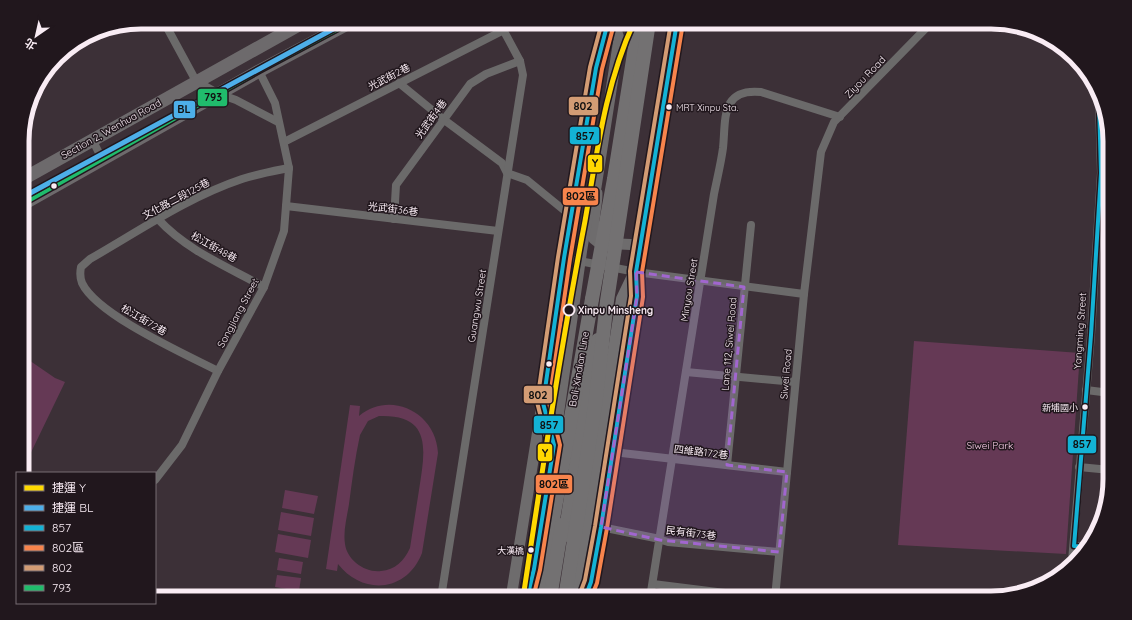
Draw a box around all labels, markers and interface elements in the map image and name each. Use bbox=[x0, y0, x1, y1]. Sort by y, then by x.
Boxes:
north arrow bbox=[16, 16, 56, 56]
text: 北 bbox=[22, 35, 39, 53]
street label: Ziyou Road bbox=[842, 53, 888, 101]
street label: 光武街2巷 bbox=[366, 61, 412, 93]
line badge: 793 bbox=[197, 88, 228, 107]
text: 793 bbox=[204, 90, 222, 104]
street label: Section 2, Wenhua Road bbox=[59, 96, 163, 162]
line badge: 802 bbox=[568, 96, 599, 116]
street label: 光武街4巷 bbox=[412, 97, 450, 141]
text: 802 bbox=[573, 99, 593, 113]
line badge: BL bbox=[173, 100, 196, 119]
text: BL bbox=[177, 102, 191, 116]
marker: MRT Xinpu Sta. bbox=[664, 102, 674, 112]
place label: MRT Xinpu Sta. bbox=[676, 102, 738, 113]
line badge: 857 bbox=[569, 126, 600, 145]
text: 857 bbox=[576, 129, 594, 143]
line badge: Y bbox=[587, 154, 603, 173]
text: Y bbox=[592, 156, 599, 170]
street label: 文化路二段125巷 bbox=[140, 176, 212, 222]
unlabelled marker bbox=[49, 181, 59, 191]
line badge: 802區 bbox=[562, 187, 599, 206]
text: 802區 bbox=[566, 189, 596, 203]
street label: 光武街36巷 bbox=[367, 199, 419, 219]
street label: 松江街48巷 bbox=[189, 229, 239, 265]
street label: Minyou Street bbox=[678, 257, 700, 322]
street label: Guangwu Street bbox=[465, 268, 489, 344]
street label: Songjiang Street bbox=[214, 276, 262, 350]
street label: Yangming Street bbox=[1071, 292, 1089, 370]
street label: Lane 112, Siwei Road bbox=[718, 297, 740, 391]
street label: 松江街72巷 bbox=[119, 302, 169, 338]
marker: Xinpu Minsheng bbox=[562, 303, 576, 317]
place label: Xinpu Minsheng bbox=[578, 304, 653, 317]
street label: Bali-Xindian Line bbox=[566, 330, 592, 408]
street label: Siwei Road bbox=[777, 348, 795, 400]
unlabelled marker bbox=[544, 359, 554, 369]
line badge: 802 bbox=[523, 385, 553, 404]
text: 802 bbox=[528, 388, 548, 402]
place label: 新埔國小 bbox=[1042, 402, 1078, 413]
marker: 新埔國小 bbox=[1080, 402, 1090, 412]
line badge: 857 bbox=[533, 415, 564, 434]
text: 857 bbox=[540, 418, 558, 432]
line badge: 857 bbox=[1067, 435, 1097, 454]
text: 857 bbox=[1073, 437, 1091, 451]
park label: Siwei Park bbox=[967, 439, 1013, 452]
street label: 四維路172巷 bbox=[673, 442, 729, 462]
line badge: Y bbox=[537, 443, 553, 462]
text: Y bbox=[542, 446, 549, 460]
legend bbox=[16, 472, 156, 604]
line badge: 802區 bbox=[535, 474, 573, 494]
text: 802區 bbox=[539, 477, 569, 491]
text: 捷運 Y bbox=[52, 480, 86, 495]
text: 捷運 BL bbox=[52, 500, 94, 515]
text: 857 bbox=[52, 520, 71, 535]
street label: 民有街73巷 bbox=[665, 523, 717, 543]
text: 802區 bbox=[52, 540, 84, 555]
place label: 大漢橋 bbox=[497, 545, 524, 556]
marker: 大漢橋 bbox=[526, 545, 536, 555]
text: 802 bbox=[52, 560, 73, 575]
text: 793 bbox=[52, 580, 71, 595]

